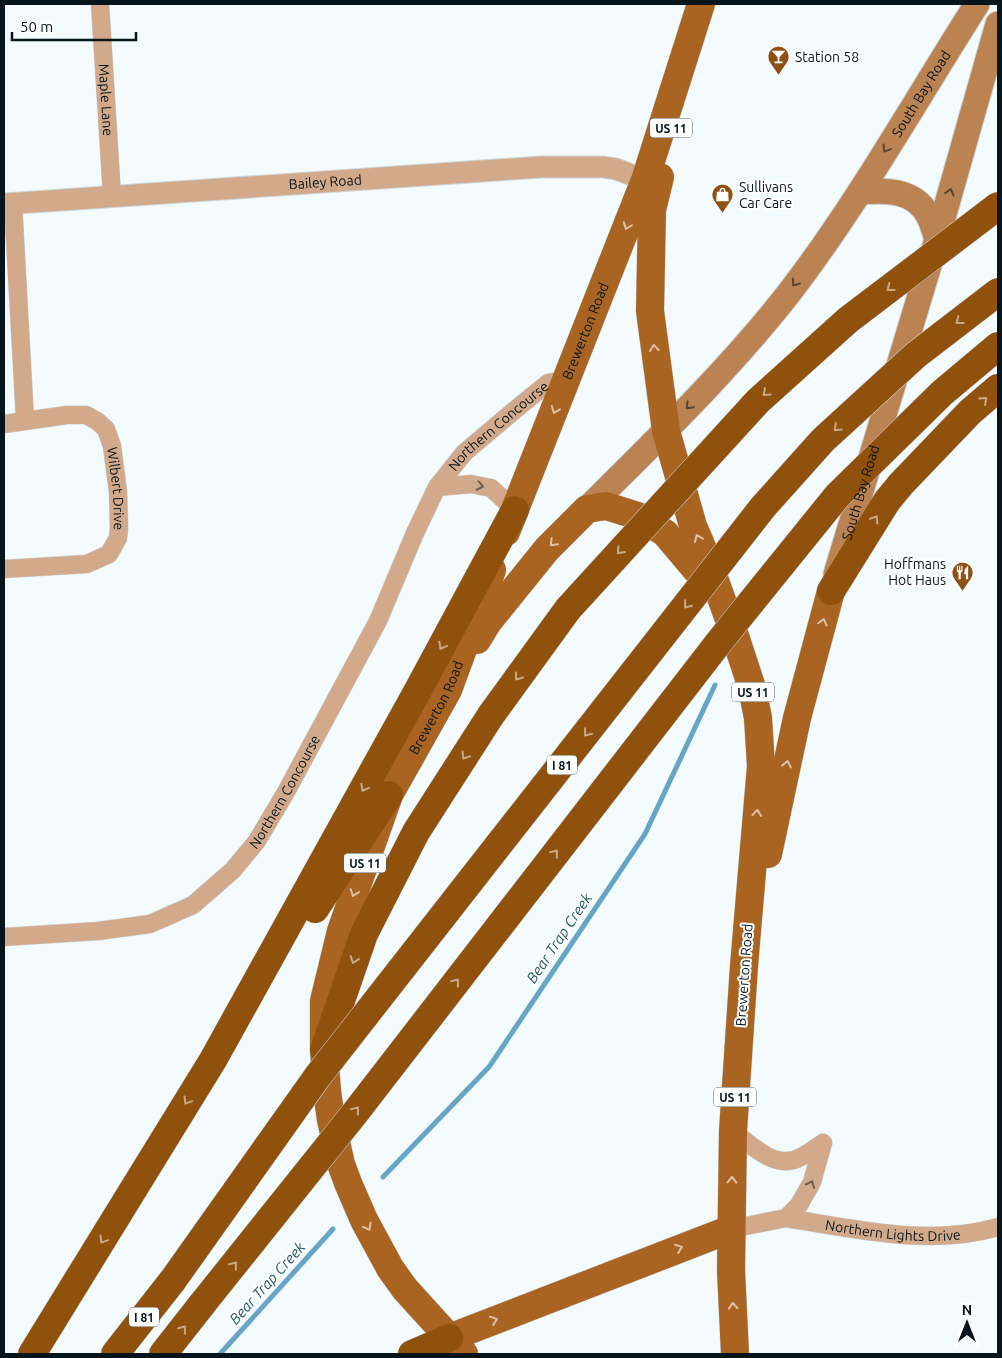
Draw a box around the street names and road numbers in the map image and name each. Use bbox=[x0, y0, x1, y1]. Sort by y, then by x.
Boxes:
street label: South Bay Road bbox=[888, 48, 954, 140]
street label: Maple Lane bbox=[96, 63, 116, 136]
road number: US 11 bbox=[650, 119, 692, 138]
street label: Bailey Road bbox=[288, 171, 362, 192]
street label: Brewerton Road bbox=[559, 280, 612, 382]
street label: Northern Concourse bbox=[445, 378, 552, 474]
street label: South Bay Road bbox=[839, 443, 882, 542]
street label: Wilbert Drive bbox=[104, 446, 127, 530]
street label: Brewerton Road bbox=[406, 659, 466, 757]
road number: US 11 bbox=[732, 682, 774, 702]
street label: Northern Concourse bbox=[246, 732, 323, 852]
road number: I 81 bbox=[547, 756, 577, 774]
road number: US 11 bbox=[344, 854, 386, 872]
street label: Brewerton Road bbox=[732, 923, 756, 1027]
road number: US 11 bbox=[714, 1088, 756, 1106]
street label: Northern Lights Drive bbox=[824, 1217, 961, 1244]
road number: I 81 bbox=[129, 1308, 159, 1326]

